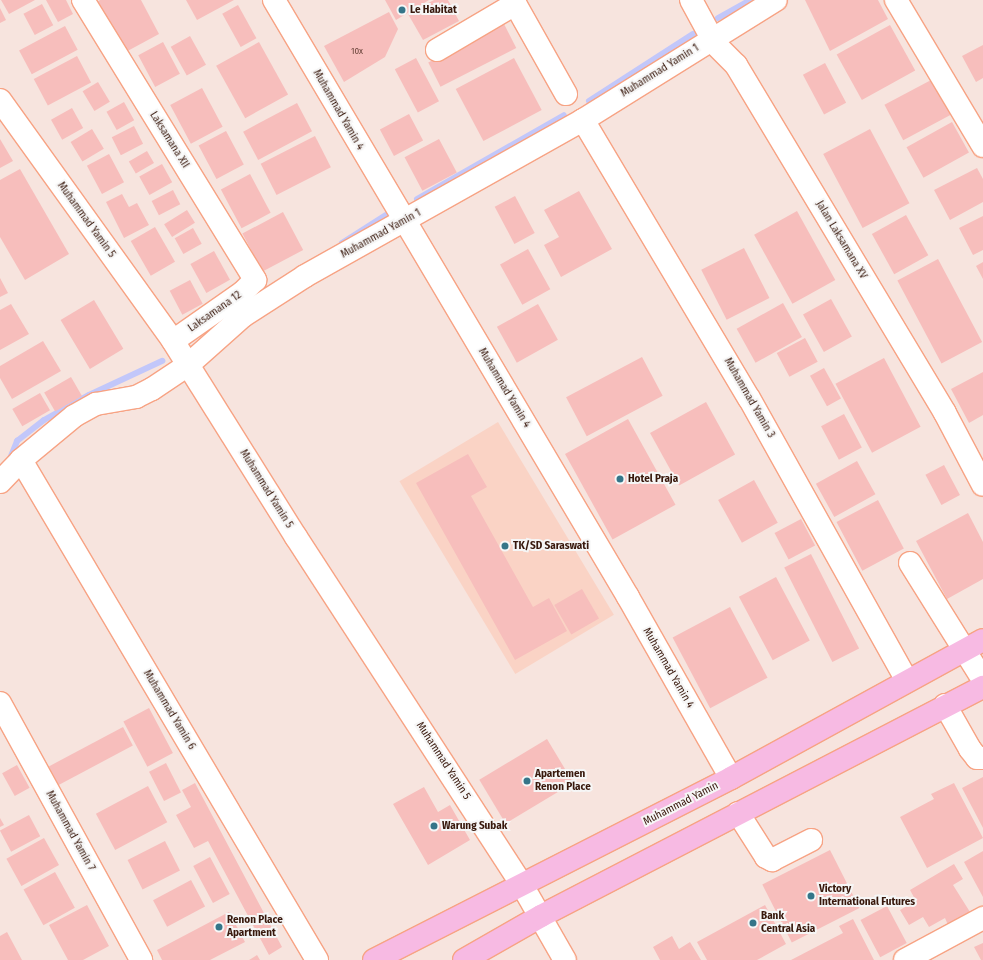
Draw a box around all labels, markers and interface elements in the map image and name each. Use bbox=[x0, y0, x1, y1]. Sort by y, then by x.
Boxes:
place label: Le Habitat bbox=[410, 3, 457, 17]
marker: Le Habitat bbox=[397, 5, 407, 15]
street label: Muhammad Yamin 1 bbox=[619, 42, 701, 100]
house number: 10x bbox=[351, 46, 363, 56]
street label: Muhammad Yamin 4 bbox=[310, 68, 366, 152]
street label: Laksamana XII bbox=[146, 109, 192, 171]
street label: Muhammad Yamin 5 bbox=[54, 180, 118, 260]
street label: Jalan Laksamana XV bbox=[812, 199, 870, 281]
street label: Muhammad Yamin 1 bbox=[339, 207, 423, 261]
street label: Laksamana 12 bbox=[186, 289, 244, 335]
street label: Muhammad Yamin 4 bbox=[475, 346, 533, 430]
street label: Muhammad Yamin 3 bbox=[721, 356, 777, 440]
street label: Muhammad Yamin 5 bbox=[237, 447, 295, 531]
place label: Hotel Praja bbox=[628, 472, 678, 486]
marker: Hotel Praja bbox=[615, 474, 625, 484]
place label: TK/SD Saraswati bbox=[513, 539, 589, 553]
marker: TK/SD Saraswati bbox=[500, 541, 510, 551]
street label: Muhammad Yamin 4 bbox=[640, 626, 696, 710]
street label: Muhammad Yamin 6 bbox=[140, 668, 198, 752]
street label: Muhammad Yamin 5 bbox=[413, 720, 473, 802]
place label: Apartemen Renon Place bbox=[535, 768, 591, 794]
marker: Apartemen Renon Place bbox=[522, 776, 532, 786]
street label: Muhammad Yamin bbox=[641, 779, 721, 829]
street label: Muhammad Yamin 7 bbox=[43, 789, 97, 873]
place label: Warung Subak bbox=[442, 819, 507, 833]
marker: Warung Subak bbox=[429, 821, 439, 831]
place label: Victory International Futures bbox=[819, 883, 915, 909]
marker: Victory International Futures bbox=[806, 891, 816, 901]
place label: Bank Central Asia bbox=[761, 910, 815, 936]
place label: Renon Place Apartment bbox=[227, 914, 283, 940]
marker: Bank Central Asia bbox=[748, 918, 758, 928]
marker: Renon Place Apartment bbox=[214, 922, 224, 932]

